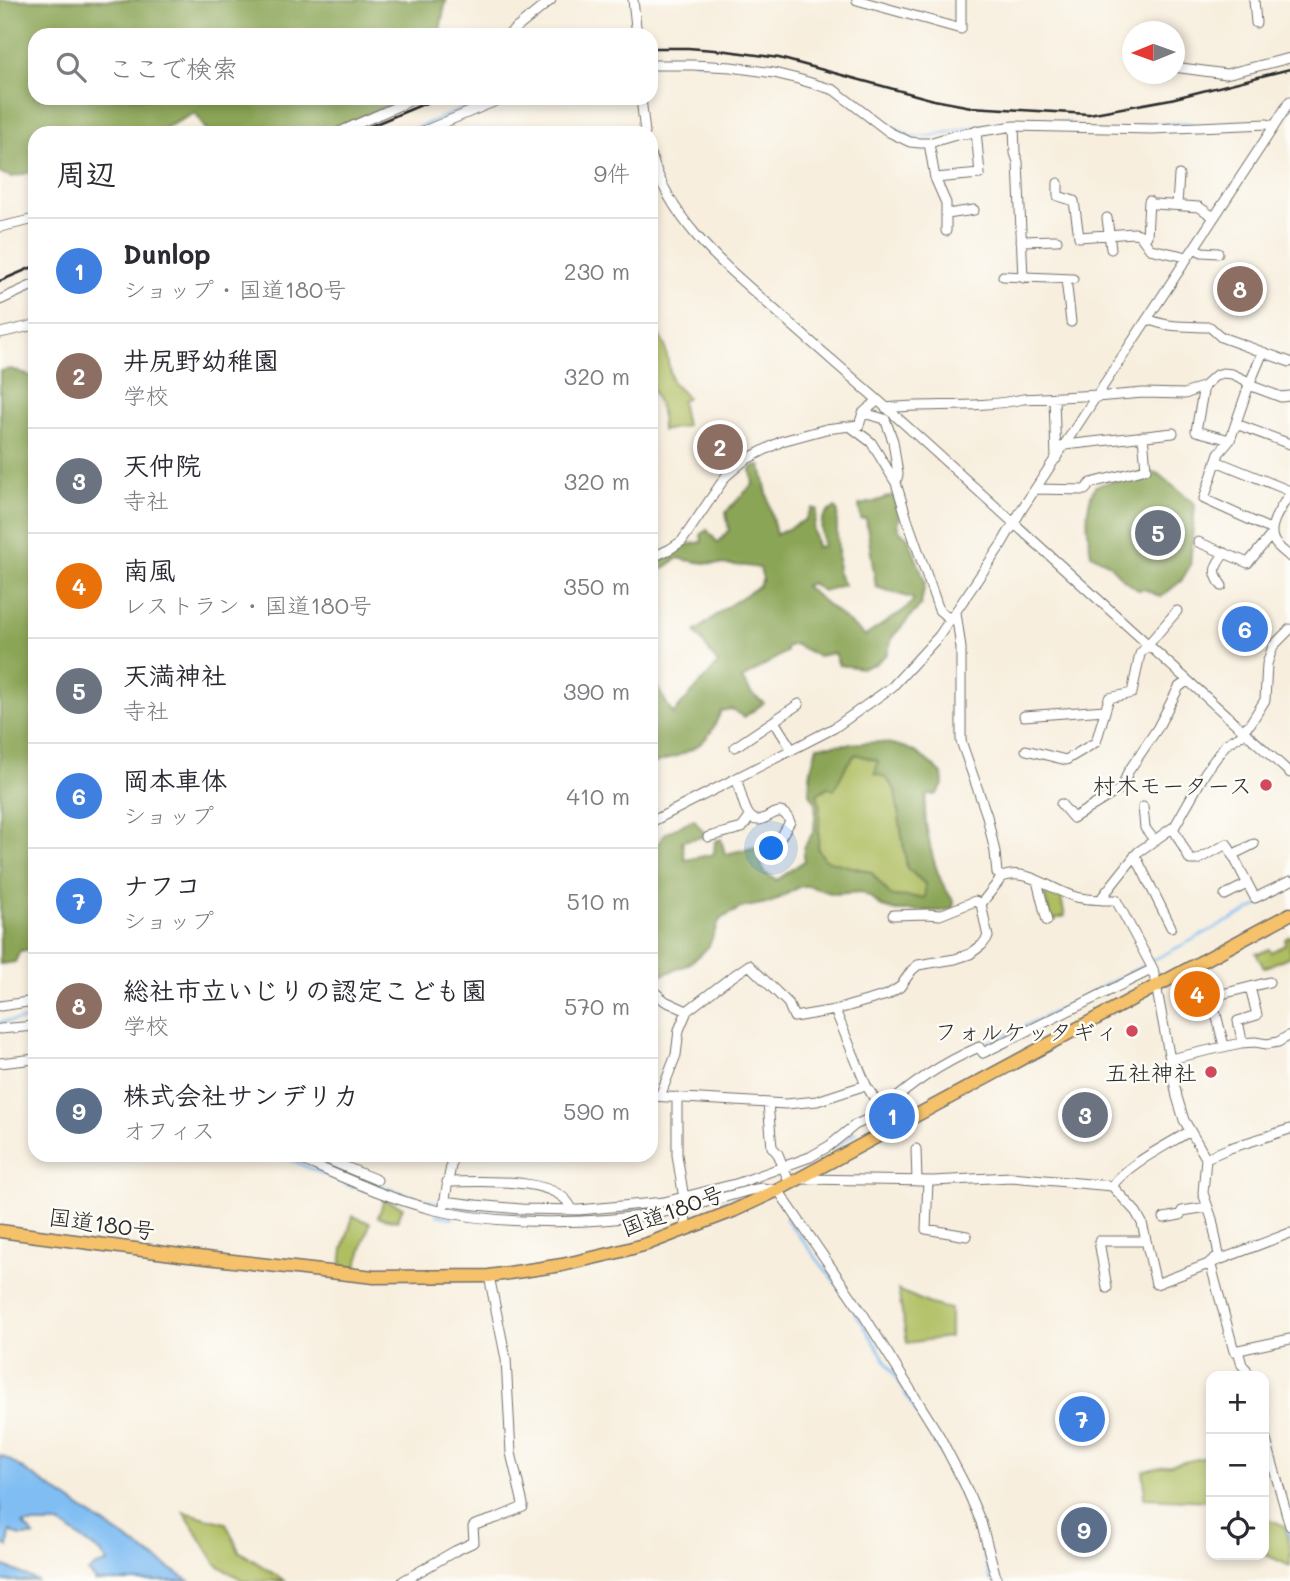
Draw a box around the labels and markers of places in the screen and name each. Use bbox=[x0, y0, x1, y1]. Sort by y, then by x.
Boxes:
pin: 8 bbox=[1217, 263, 1263, 315]
pin: 2 bbox=[697, 421, 743, 473]
pin: 5 bbox=[1135, 507, 1181, 559]
pin: 6 bbox=[1222, 603, 1268, 655]
place label: 村木モータース bbox=[1093, 770, 1252, 800]
marker: 村木モータース bbox=[1258, 777, 1274, 793]
pin: 4 bbox=[1174, 968, 1220, 1020]
place label: フォルケッタギィ bbox=[934, 1016, 1118, 1046]
marker: フォルケッタギィ bbox=[1124, 1023, 1140, 1039]
place label: 五社神社 bbox=[1105, 1057, 1197, 1087]
marker: 五社神社 bbox=[1203, 1064, 1219, 1080]
pin: 3 bbox=[1062, 1089, 1108, 1141]
pin: 1 bbox=[869, 1090, 915, 1142]
pin: 7 bbox=[1059, 1393, 1105, 1445]
pin: 9 bbox=[1061, 1504, 1107, 1556]

